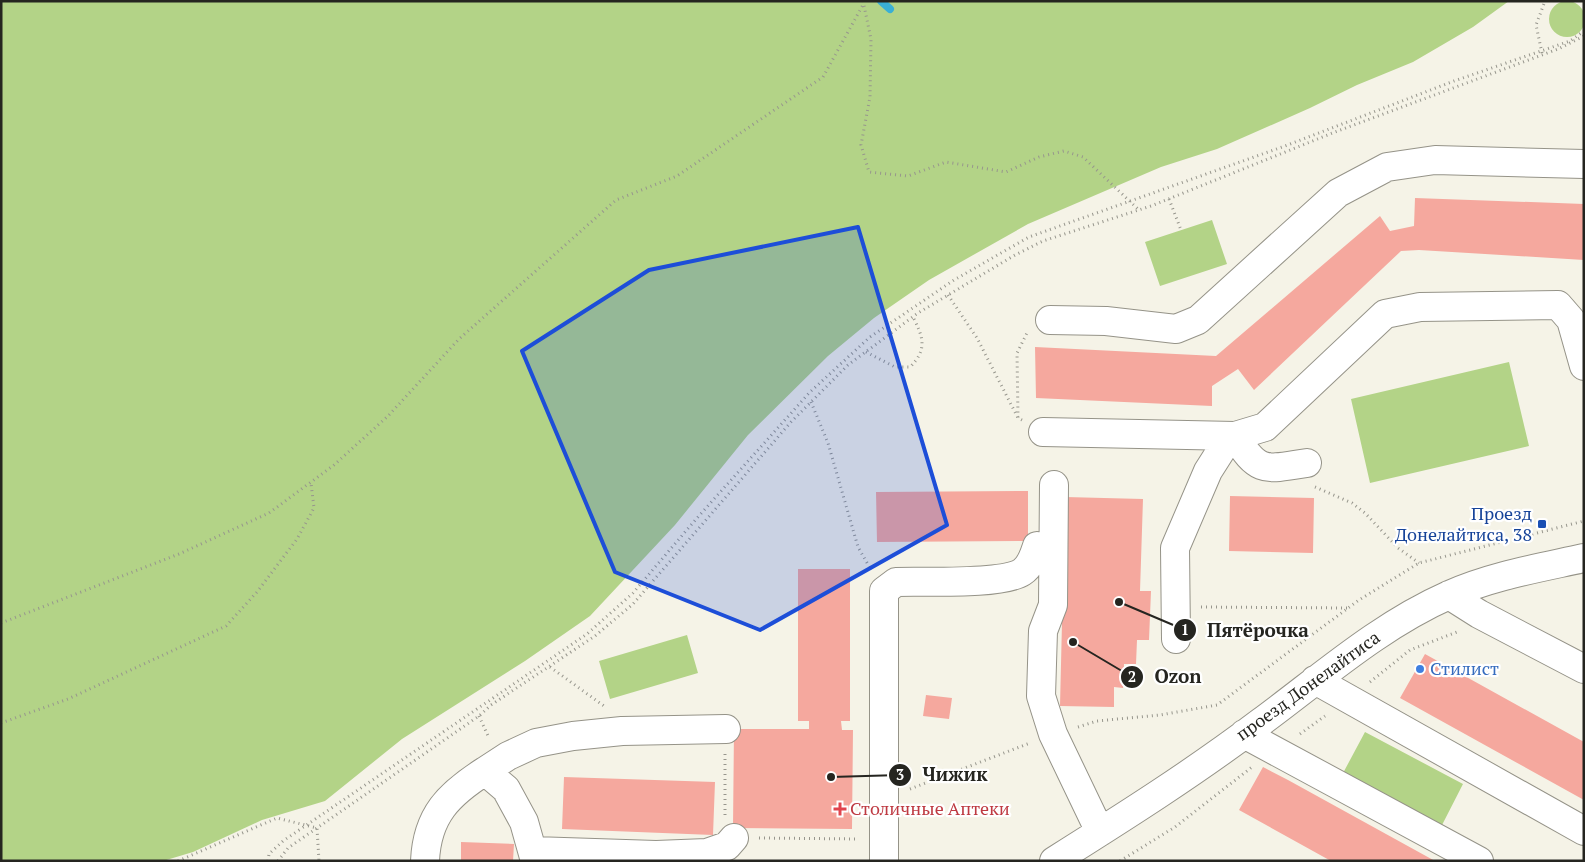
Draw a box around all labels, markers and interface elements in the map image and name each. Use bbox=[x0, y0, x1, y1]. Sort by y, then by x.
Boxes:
place label: Проезд Донелайтиса, 38 bbox=[1395, 501, 1532, 546]
marker: Проезд Донелайтиса, 38 bbox=[1536, 518, 1548, 530]
callout: Пятёрочка bbox=[1172, 613, 1319, 647]
text: Пятёрочка bbox=[1207, 617, 1309, 642]
text: 1 bbox=[1181, 619, 1189, 639]
street label: проезд Донелайтиса bbox=[1231, 625, 1384, 746]
place label: Стилист bbox=[1430, 656, 1499, 680]
callout: Ozon bbox=[1119, 660, 1211, 694]
text: Ozon bbox=[1154, 663, 1202, 688]
marker: Стилист bbox=[1414, 663, 1426, 675]
text: 2 bbox=[1128, 666, 1136, 686]
callout: Чижик bbox=[888, 758, 998, 792]
text: Чижик bbox=[923, 761, 988, 786]
text: 3 bbox=[896, 764, 904, 784]
place label: Столичные Аптеки bbox=[850, 796, 1010, 820]
marker: Столичные Аптеки bbox=[834, 803, 846, 815]

